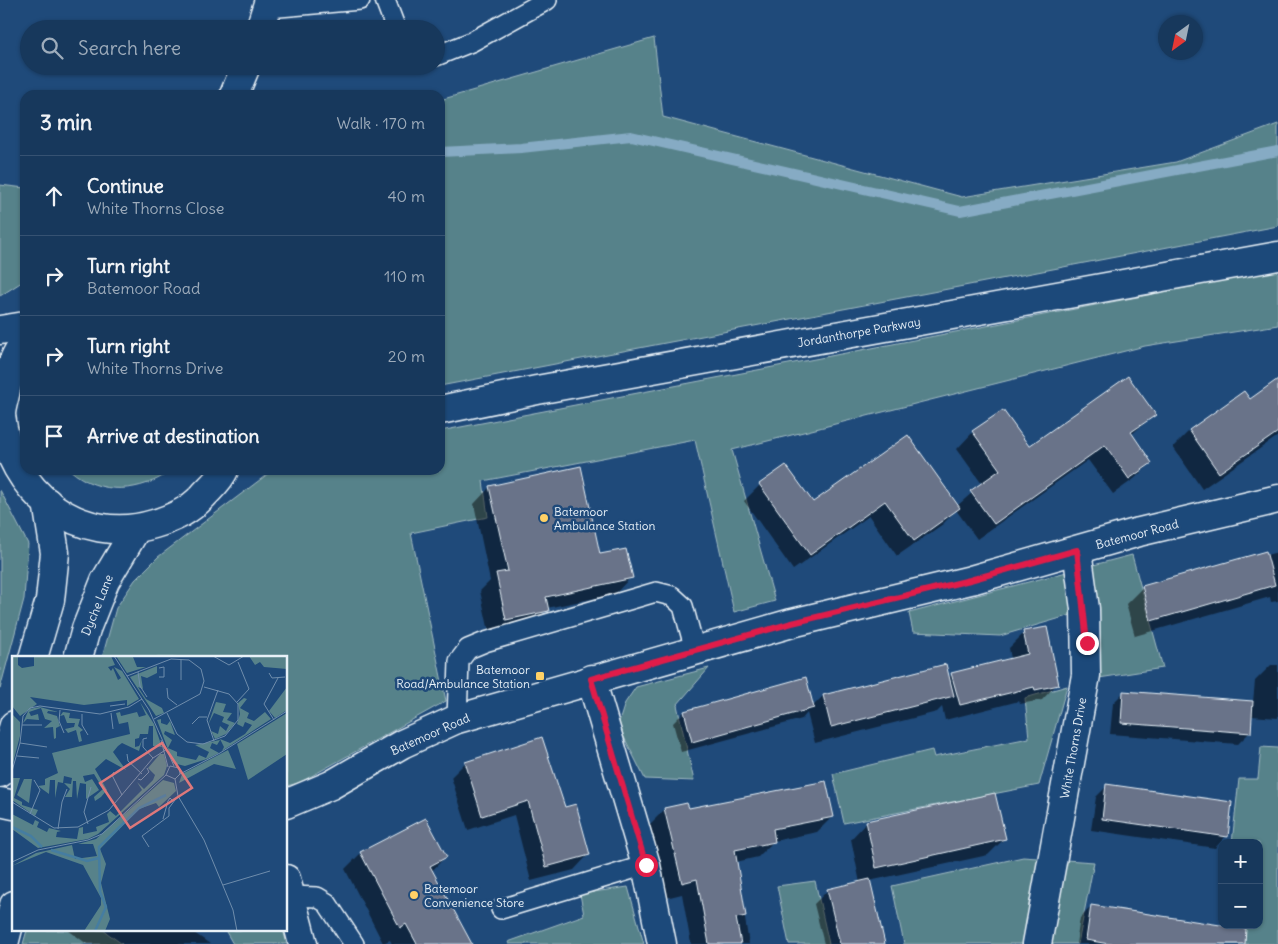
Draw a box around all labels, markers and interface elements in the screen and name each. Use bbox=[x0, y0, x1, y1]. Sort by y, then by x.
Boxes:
north arrow bbox=[1158, 15, 1203, 60]
search box bbox=[20, 20, 445, 75]
icon: search bbox=[38, 34, 66, 62]
text: Search here bbox=[78, 36, 181, 60]
text: 3 min bbox=[40, 109, 92, 136]
text: Walk · 170 m bbox=[336, 113, 425, 133]
text: Continue bbox=[87, 174, 164, 198]
icon: ahead bbox=[40, 182, 68, 210]
text: 40 m bbox=[387, 186, 425, 206]
text: White Thorns Close bbox=[87, 198, 225, 218]
text: Turn right bbox=[87, 254, 170, 278]
icon: right bbox=[40, 262, 68, 290]
text: 110 m bbox=[384, 266, 425, 286]
text: Batemoor Road bbox=[87, 278, 200, 298]
street label: Jordanthorpe Parkway bbox=[796, 314, 922, 350]
text: Turn right bbox=[87, 334, 170, 358]
icon: right bbox=[40, 342, 68, 370]
text: 20 m bbox=[388, 346, 425, 366]
text: White Thorns Drive bbox=[87, 358, 223, 378]
icon: arrive bbox=[40, 422, 68, 450]
text: Arrive at destination bbox=[87, 424, 260, 448]
place label: Batemoor Ambulance Station bbox=[554, 504, 655, 533]
marker: Batemoor Ambulance Station bbox=[538, 512, 550, 524]
street label: Batemoor Road bbox=[1094, 516, 1180, 552]
street label: Dyche Lane bbox=[78, 572, 116, 638]
route end bbox=[1076, 632, 1099, 655]
inset map bbox=[12, 656, 288, 932]
place label: Batemoor Road/Ambulance Station bbox=[396, 662, 530, 691]
marker: Batemoor Road/Ambulance Station bbox=[534, 670, 546, 682]
street label: White Thorns Drive bbox=[1057, 696, 1089, 800]
street label: Batemoor Road bbox=[388, 710, 472, 758]
map controls bbox=[1218, 839, 1263, 929]
button: + bbox=[1218, 839, 1263, 884]
route start bbox=[635, 854, 658, 877]
place label: Batemoor Convenience Store bbox=[424, 881, 524, 910]
button: − bbox=[1218, 884, 1263, 929]
marker: Batemoor Convenience Store bbox=[408, 889, 420, 901]

